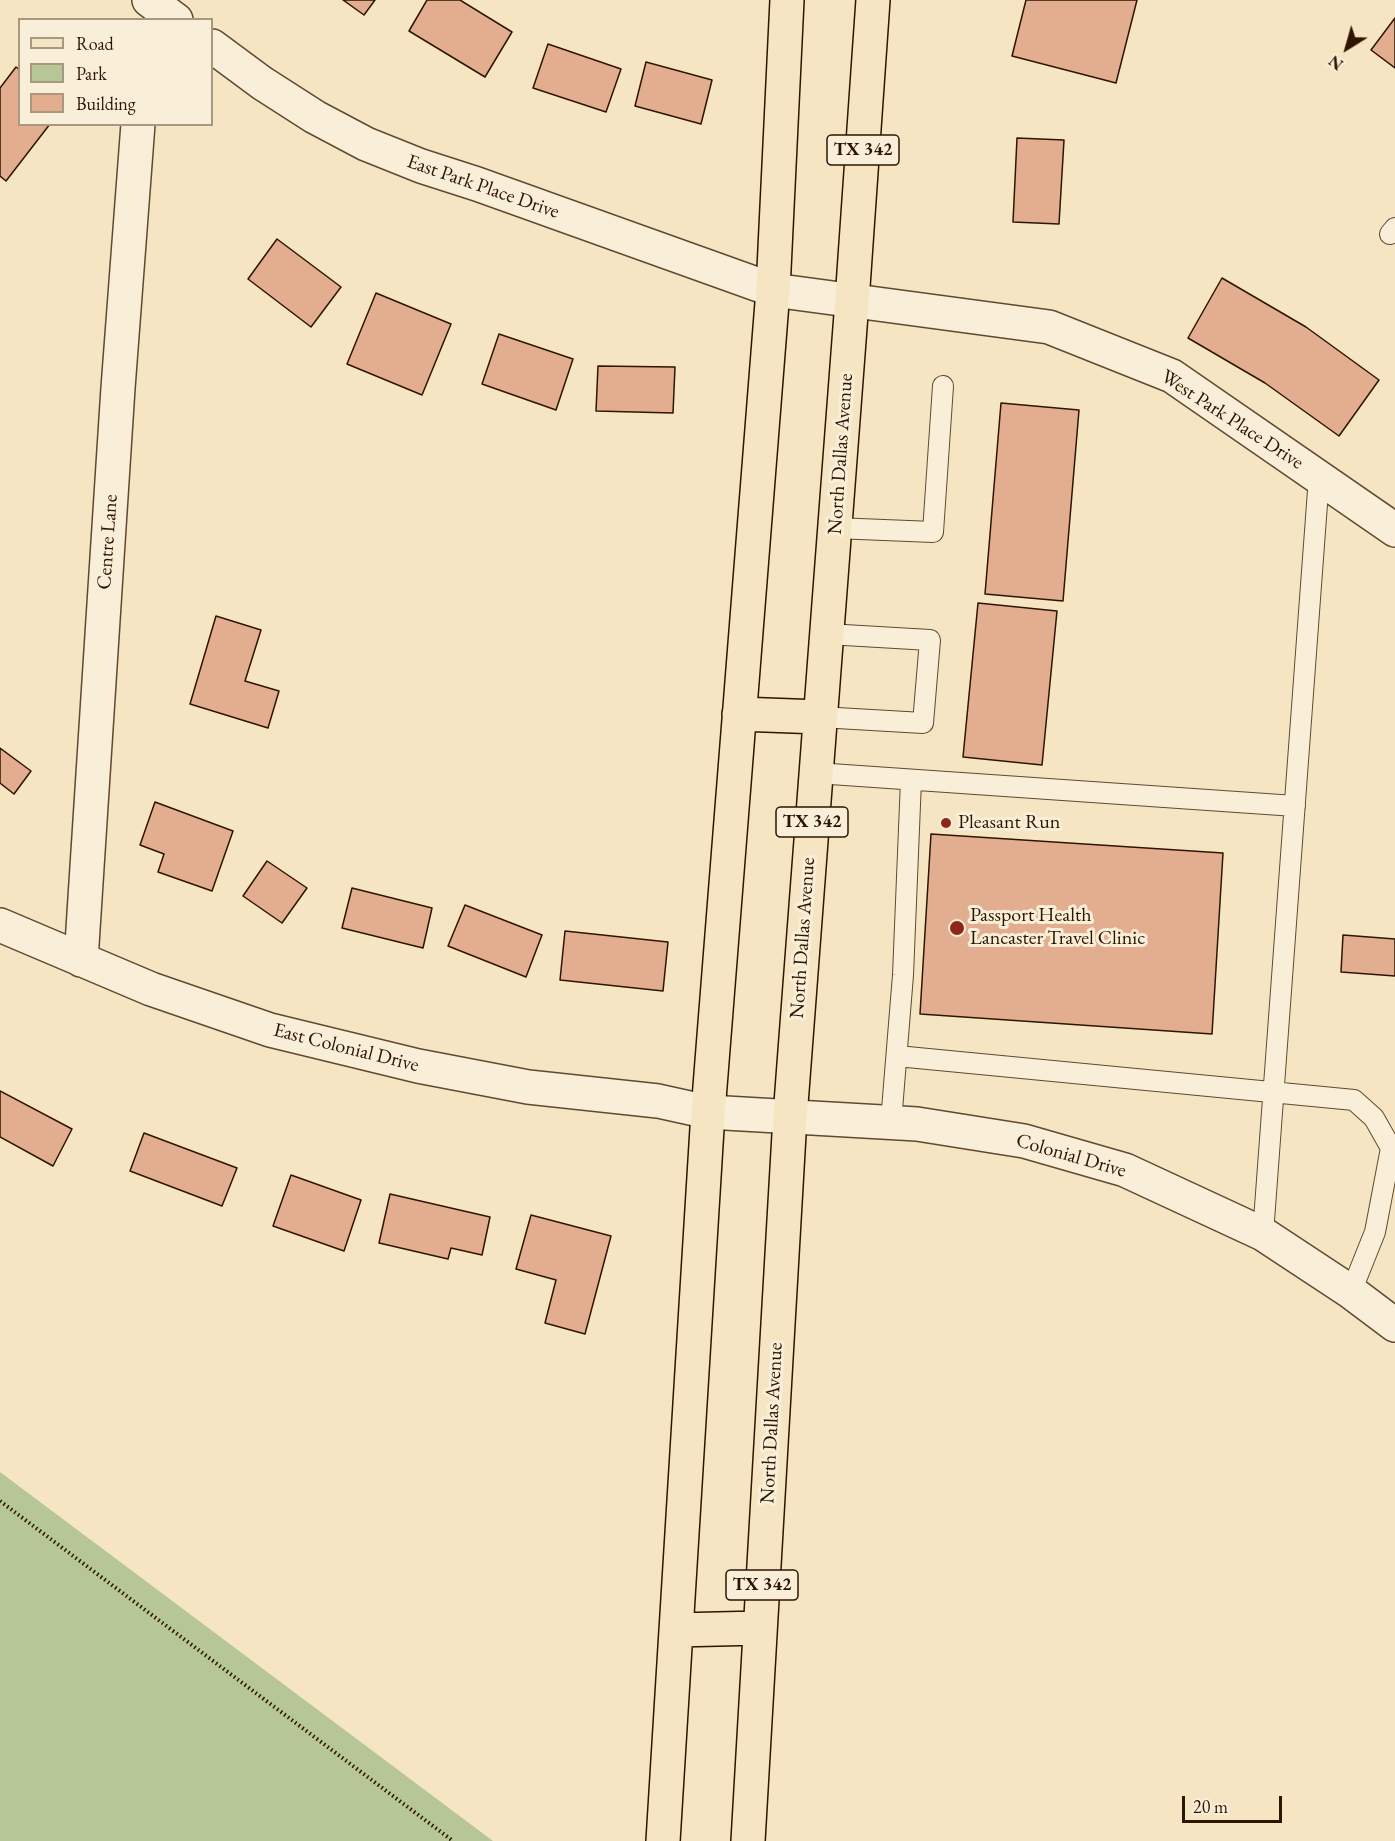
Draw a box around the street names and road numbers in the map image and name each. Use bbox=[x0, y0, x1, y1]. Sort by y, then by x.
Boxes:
road number: TX 342 bbox=[827, 135, 899, 165]
street label: East Park Place Drive bbox=[404, 150, 562, 224]
street label: West Park Place Drive bbox=[1156, 365, 1308, 475]
street label: North Dallas Avenue bbox=[823, 373, 859, 535]
street label: Centre Lane bbox=[93, 494, 123, 590]
road number: TX 342 bbox=[776, 807, 848, 837]
street label: North Dallas Avenue bbox=[785, 857, 821, 1019]
street label: East Colonial Drive bbox=[271, 1018, 421, 1078]
street label: Colonial Drive bbox=[1013, 1129, 1129, 1183]
street label: North Dallas Avenue bbox=[756, 1342, 788, 1504]
road number: TX 342 bbox=[726, 1570, 798, 1600]

